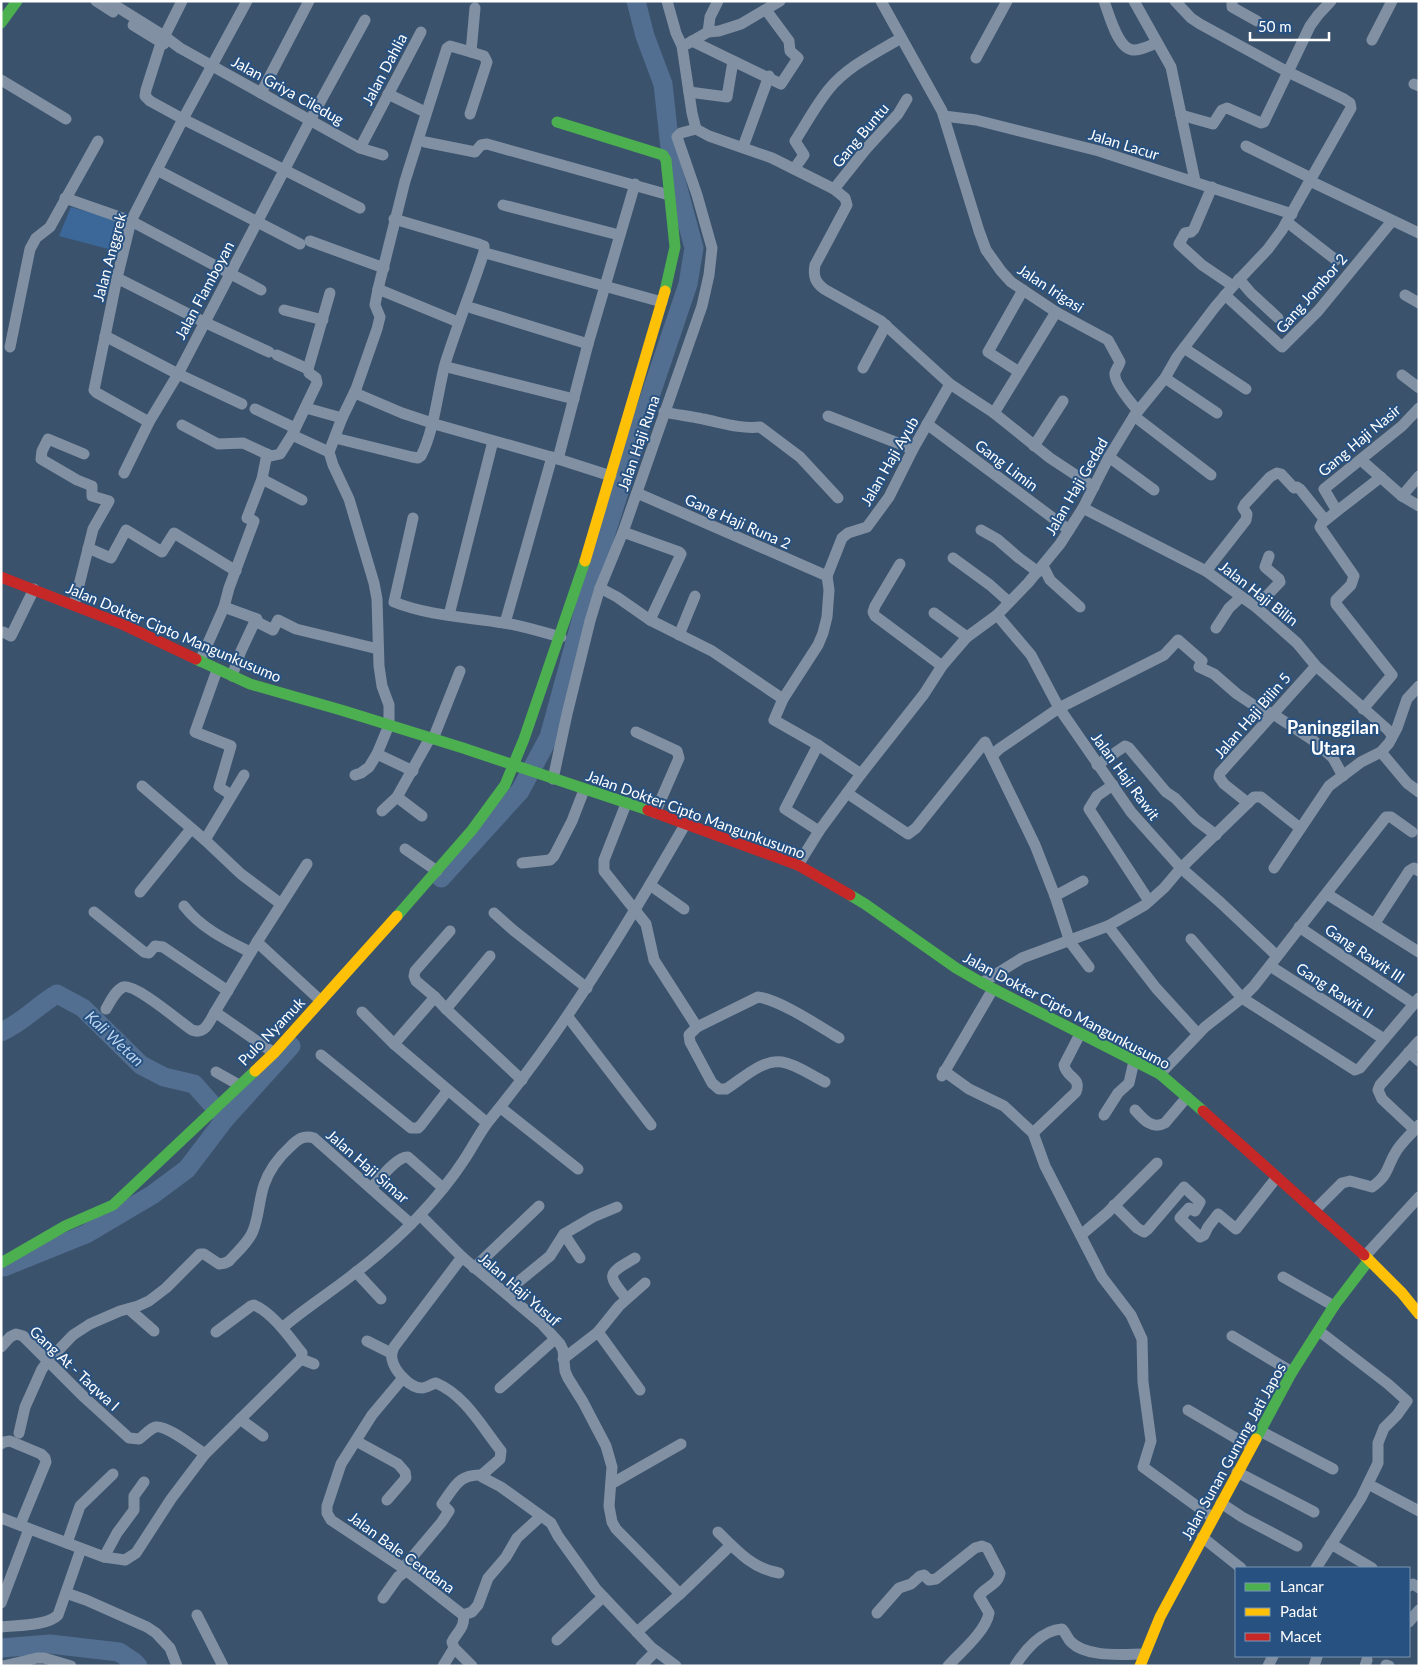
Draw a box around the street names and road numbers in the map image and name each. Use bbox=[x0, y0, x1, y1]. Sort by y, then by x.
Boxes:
street label: Jalan Dahlia bbox=[358, 30, 410, 108]
street label: Jalan Griya Ciledug bbox=[229, 52, 347, 128]
street label: Gang Buntu bbox=[828, 99, 892, 171]
street label: Jalan Lacur bbox=[1087, 125, 1162, 163]
street label: Jalan Anggrek bbox=[89, 210, 130, 303]
street label: Jalan Flamboyan bbox=[171, 238, 237, 342]
street label: Gang Jombor 2 bbox=[1272, 250, 1350, 336]
street label: Jalan Irigasi bbox=[1015, 260, 1087, 316]
street label: Jalan Haji Runa bbox=[613, 393, 663, 493]
street label: Gang Haji Nasir bbox=[1314, 400, 1404, 480]
street label: Jalan Haji Ayub bbox=[856, 413, 922, 509]
street label: Jalan Haji Gedad bbox=[1041, 434, 1111, 538]
street label: Gang Limin bbox=[972, 436, 1042, 494]
street label: Gang Haji Runa 2 bbox=[682, 490, 794, 552]
street label: Jalan Haji Bilin bbox=[1216, 557, 1302, 629]
street label: Jalan Dokter Cipto Mangunkusumo bbox=[64, 578, 284, 686]
street label: Jalan Haji Bilin 5 bbox=[1210, 668, 1294, 762]
street label: Jalan Haji Rawit bbox=[1088, 729, 1164, 824]
street label: Jalan Dokter Cipto Mangunkusumo bbox=[584, 766, 808, 862]
street label: Gang Rawit III bbox=[1322, 920, 1408, 986]
street label: Jalan Dokter Cipto Mangunkusumo bbox=[960, 948, 1174, 1072]
street label: Gang Rawit II bbox=[1293, 958, 1377, 1022]
street label: Pulo Nyamuk bbox=[234, 993, 308, 1069]
street label: Jalan Haji Simar bbox=[323, 1125, 413, 1207]
street label: Jalan Haji Yusuf bbox=[475, 1249, 565, 1330]
street label: Gang At - Taqwa I bbox=[26, 1322, 124, 1414]
street label: Jalan Sunan Gunung Jati Japos bbox=[1177, 1359, 1289, 1543]
street label: Jalan Bale Cendana bbox=[345, 1507, 459, 1597]

